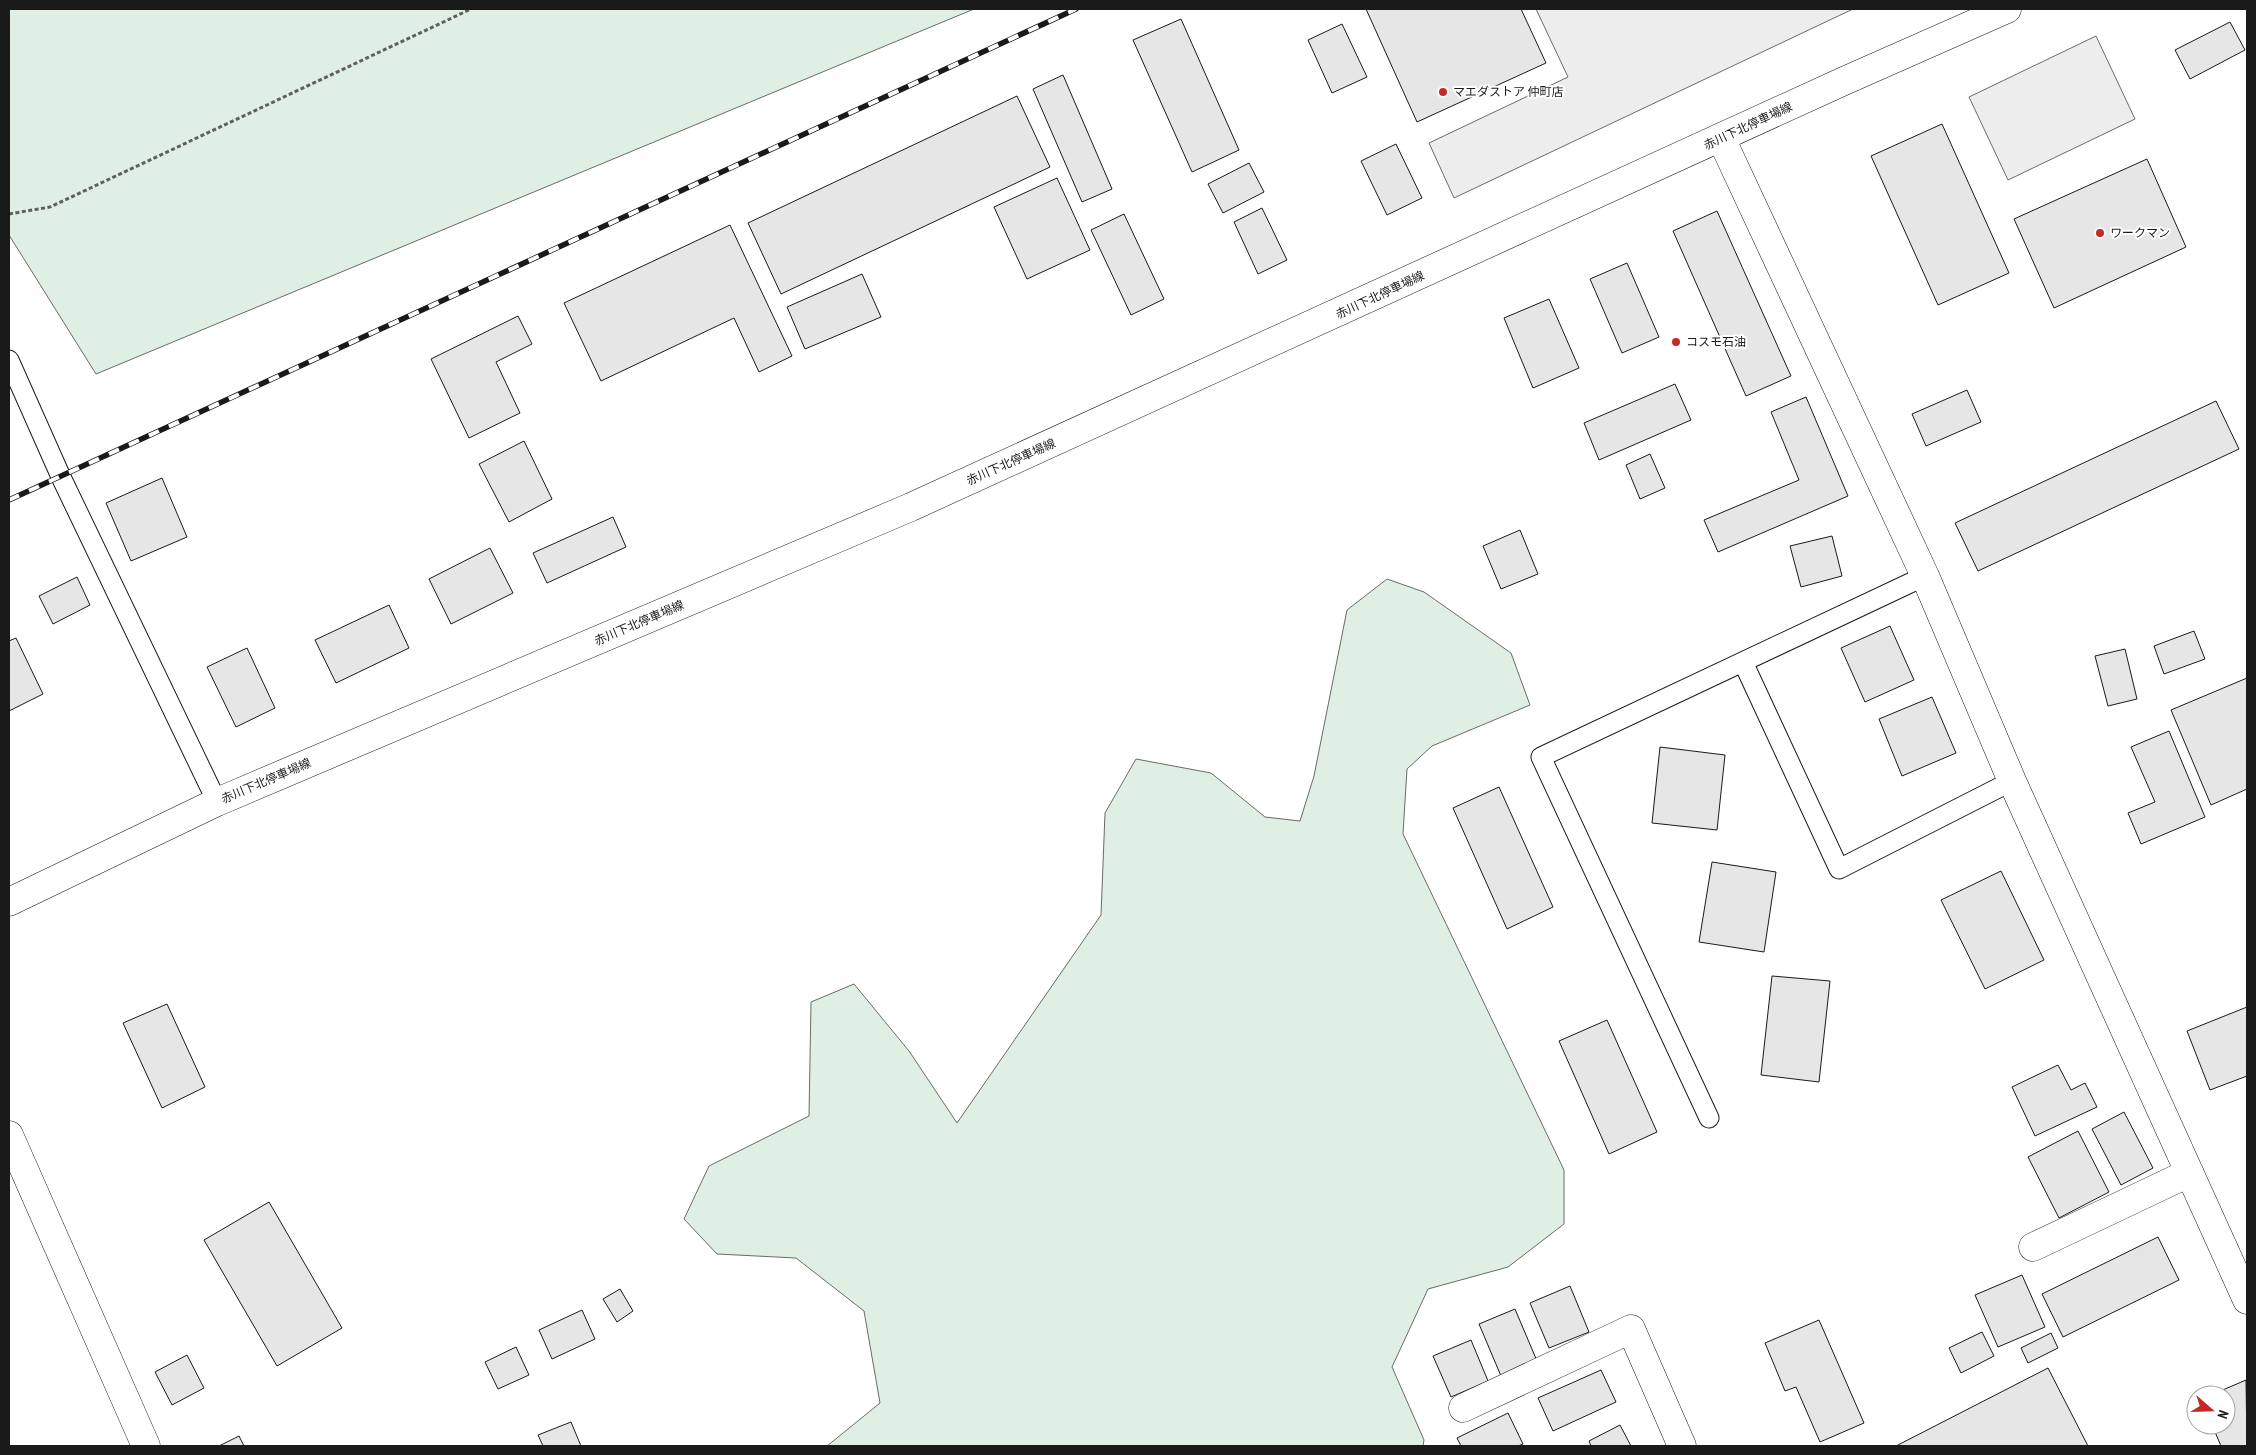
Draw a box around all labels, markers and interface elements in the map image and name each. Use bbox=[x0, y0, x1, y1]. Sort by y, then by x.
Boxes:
place label: マエダストア 仲町店 bbox=[1453, 84, 1564, 99]
marker: マエダストア 仲町店 bbox=[1437, 86, 1449, 98]
street label: 赤川下北停車場線 bbox=[1701, 98, 1794, 153]
place label: ワークマン bbox=[2110, 225, 2170, 240]
marker: ワークマン bbox=[2094, 227, 2106, 239]
street label: 赤川下北停車場線 bbox=[1333, 267, 1426, 322]
place label: コスモ石油 bbox=[1686, 334, 1746, 349]
marker: コスモ石油 bbox=[1670, 336, 1682, 348]
street label: 赤川下北停車場線 bbox=[964, 435, 1058, 488]
street label: 赤川下北停車場線 bbox=[592, 597, 686, 648]
street label: 赤川下北停車場線 bbox=[219, 755, 313, 806]
north arrow bbox=[2186, 1385, 2236, 1435]
text: N bbox=[2213, 1408, 2233, 1421]

